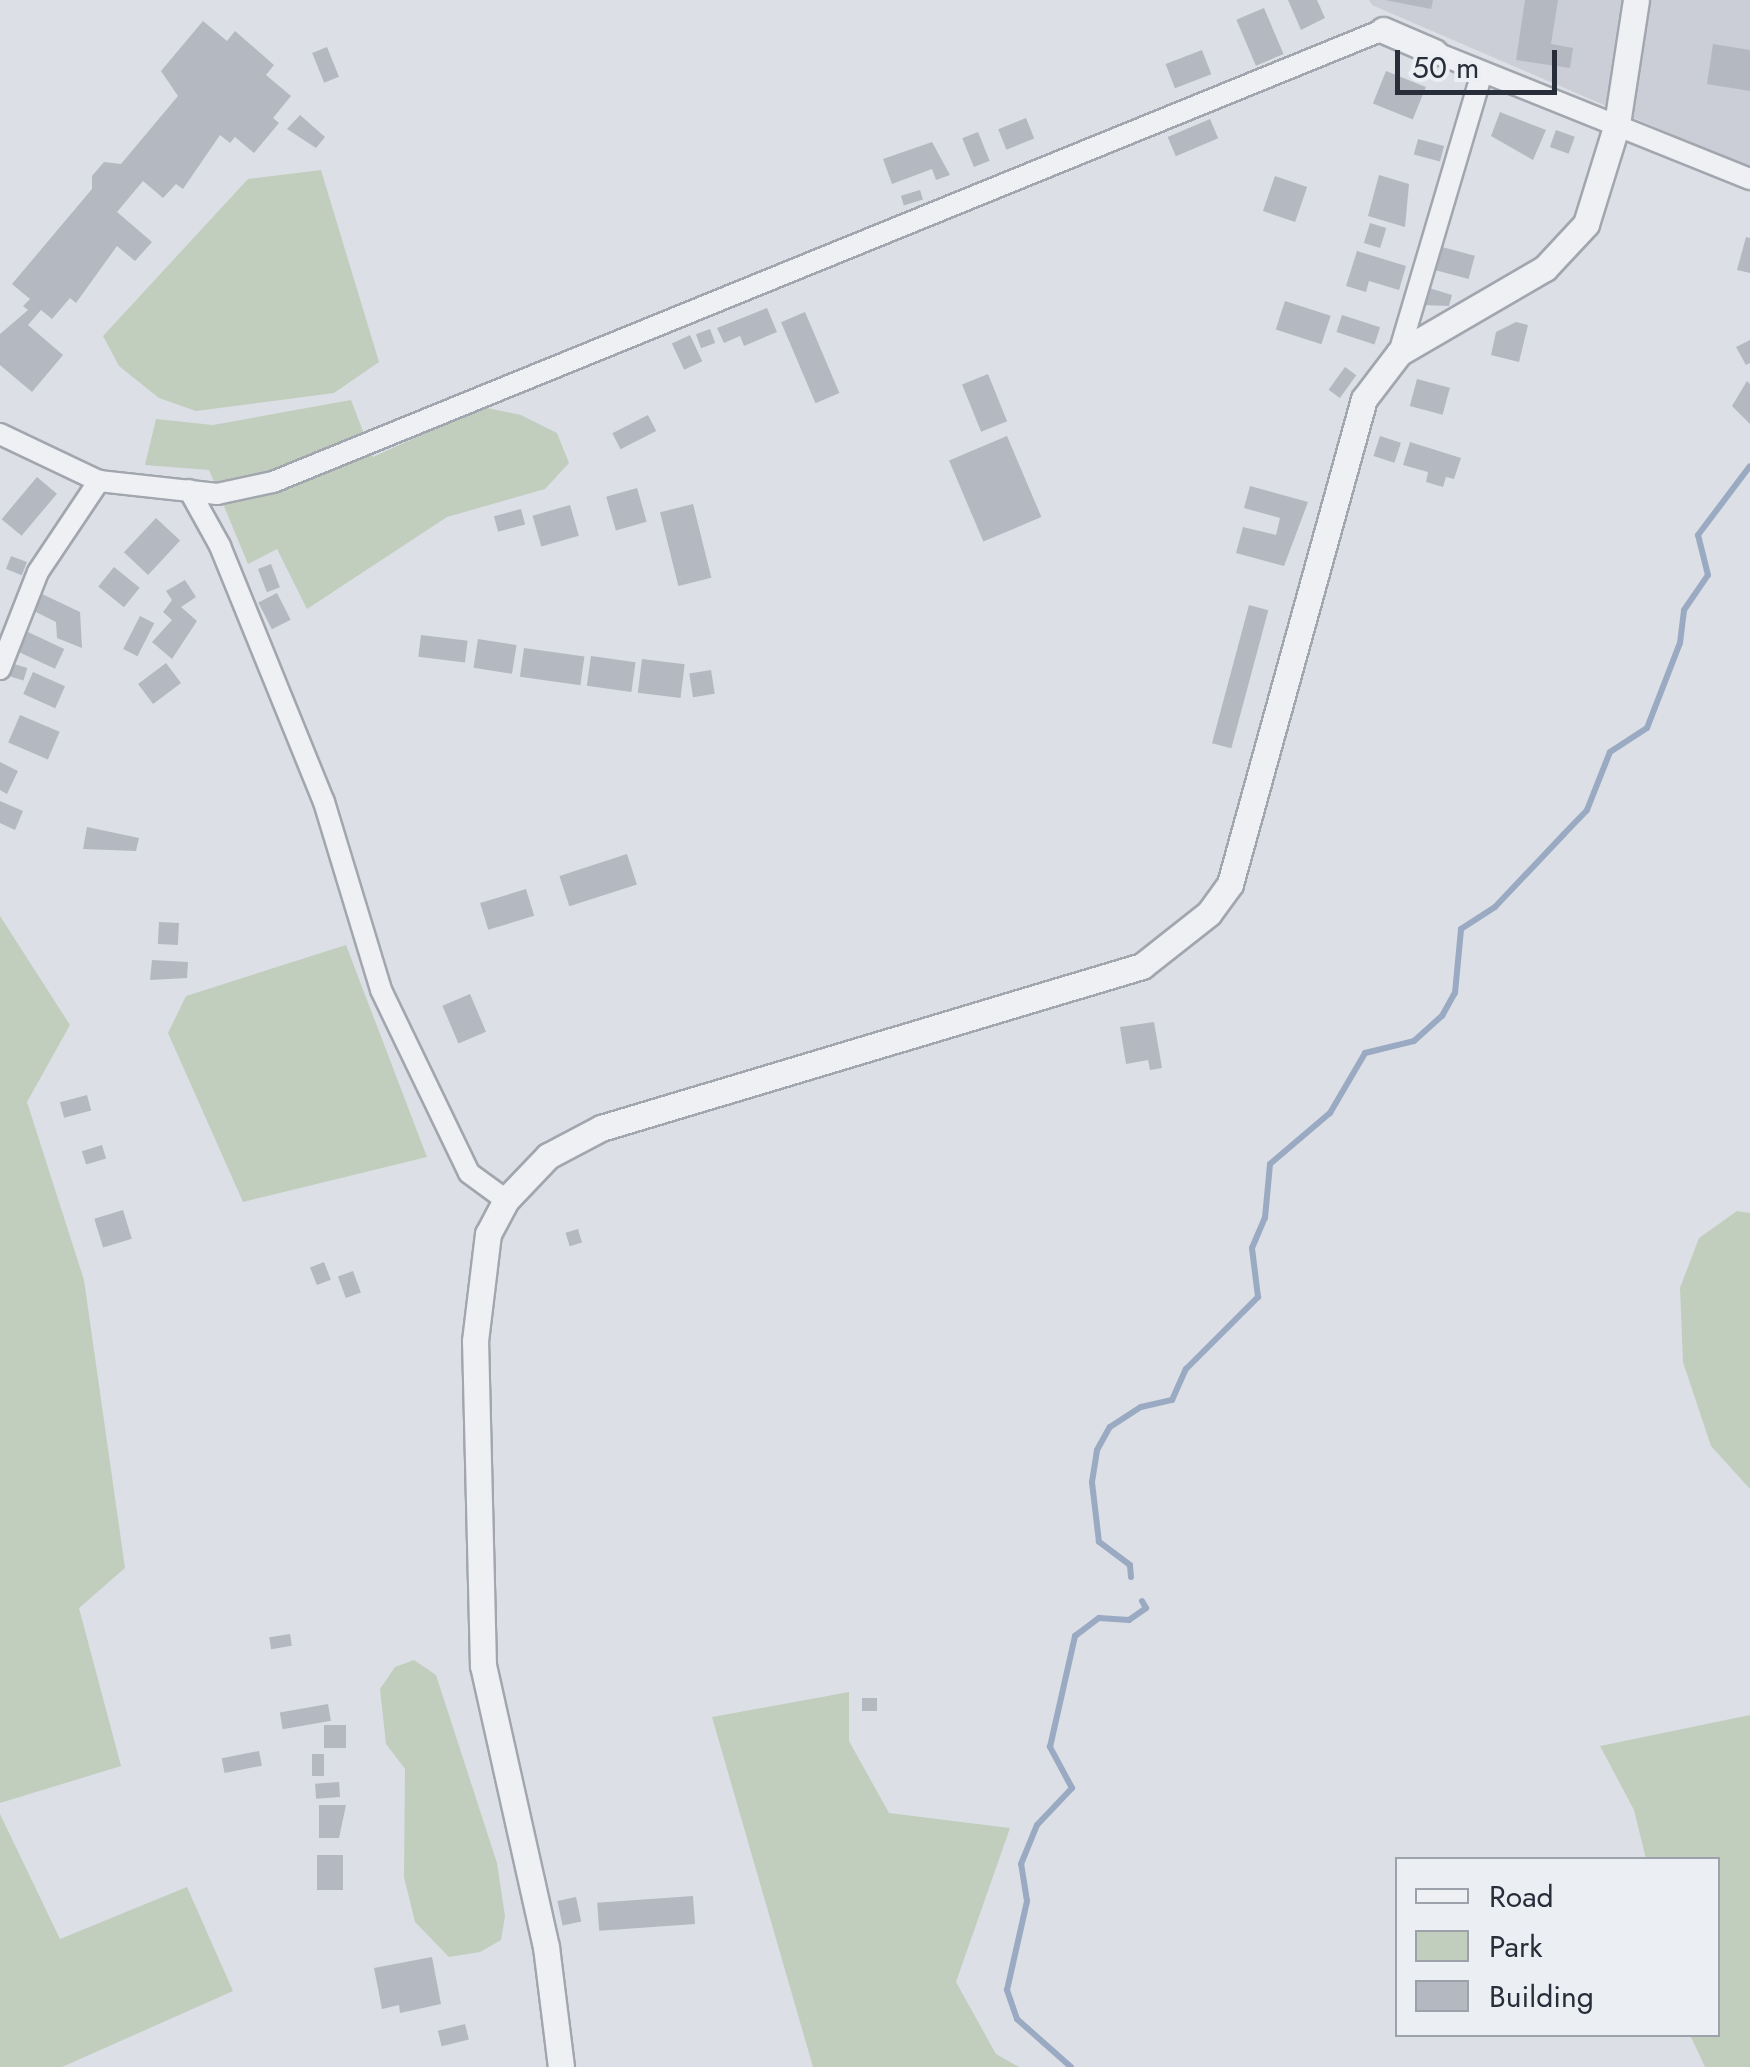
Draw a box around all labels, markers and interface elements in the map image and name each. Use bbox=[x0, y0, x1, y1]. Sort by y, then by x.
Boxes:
scale bar bbox=[1400, 30, 1562, 92]
text: 50 m bbox=[1412, 46, 1479, 89]
legend bbox=[1395, 1857, 1720, 2037]
text: Road bbox=[1489, 1875, 1554, 1918]
text: Park bbox=[1489, 1925, 1542, 1968]
text: Building bbox=[1489, 1975, 1594, 2018]

